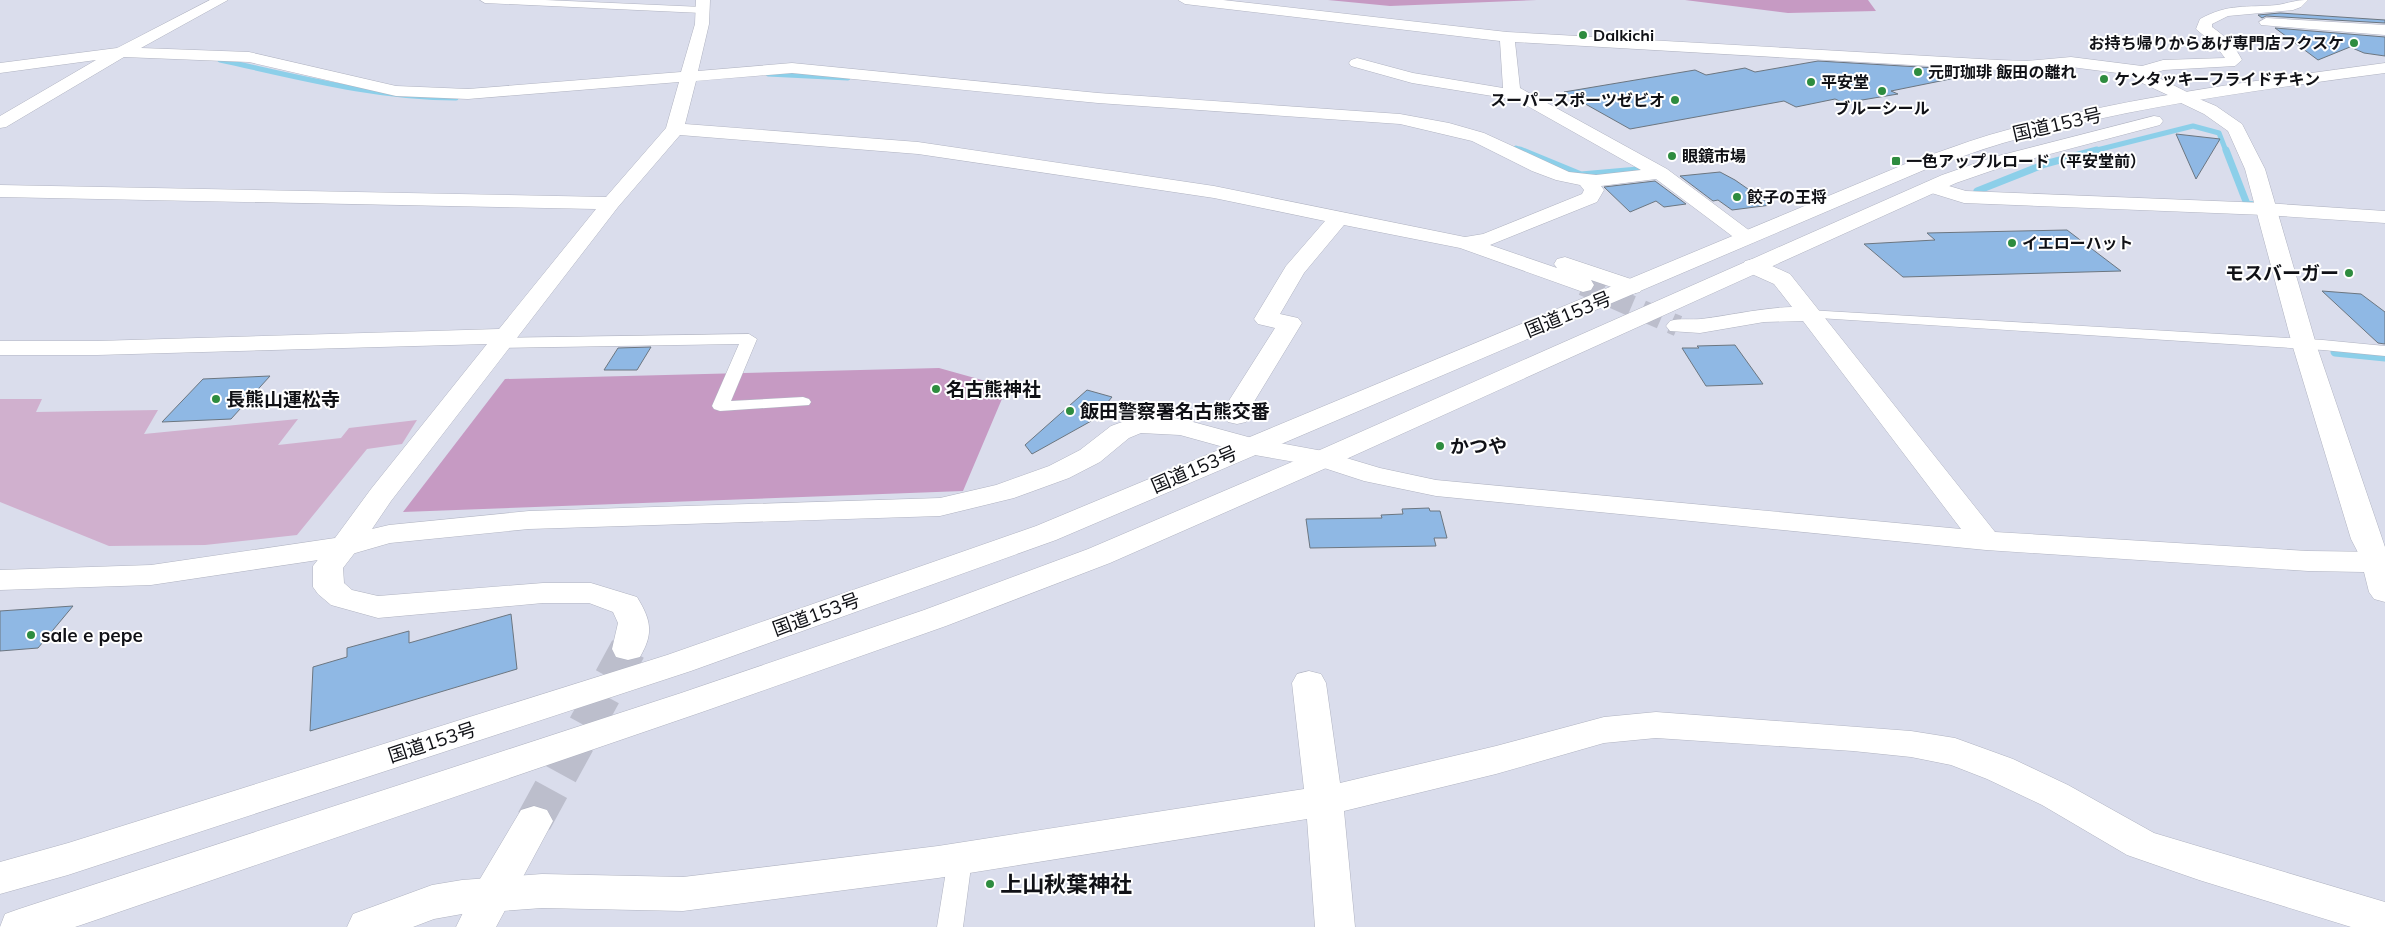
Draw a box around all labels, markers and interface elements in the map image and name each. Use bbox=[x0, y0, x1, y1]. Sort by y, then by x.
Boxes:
place label: Dalkichi bbox=[1593, 25, 1654, 45]
marker: Dalkichi bbox=[1577, 29, 1589, 41]
place label: お持ち帰りからあげ専門店フクスケ bbox=[2088, 33, 2344, 53]
marker: お持ち帰りからあげ専門店フクスケ bbox=[2348, 37, 2360, 49]
place label: 元町珈琲 飯田の離れ bbox=[1928, 62, 2076, 82]
marker: 元町珈琲 飯田の離れ bbox=[1912, 66, 1924, 78]
place label: ケンタッキーフライドチキン bbox=[2114, 69, 2320, 89]
place label: 平安堂 bbox=[1821, 72, 1869, 92]
marker: ケンタッキーフライドチキン bbox=[2098, 73, 2110, 85]
marker: 平安堂 bbox=[1805, 76, 1817, 88]
marker: ブルーシール bbox=[1876, 85, 1888, 97]
place label: スーパースポーツゼビオ bbox=[1490, 90, 1665, 110]
marker: スーパースポーツゼビオ bbox=[1669, 94, 1681, 106]
place label: ブルーシール bbox=[1834, 98, 1930, 118]
street label: 国道153号 bbox=[2010, 102, 2104, 146]
place label: 眼鏡市場 bbox=[1682, 146, 1746, 166]
marker: 眼鏡市場 bbox=[1666, 150, 1678, 162]
place label: 一色アップルロード（平安堂前） bbox=[1906, 151, 2146, 171]
marker: 一色アップルロード（平安堂前） bbox=[1890, 155, 1902, 167]
place label: 餃子の王将 bbox=[1747, 187, 1827, 207]
marker: 餃子の王将 bbox=[1731, 191, 1743, 203]
place label: イエローハット bbox=[2022, 233, 2134, 253]
marker: イエローハット bbox=[2006, 237, 2018, 249]
place label: モスバーガー bbox=[2225, 261, 2339, 285]
marker: モスバーガー bbox=[2343, 267, 2355, 279]
street label: 国道153号 bbox=[1521, 286, 1615, 342]
place label: 名古熊神社 bbox=[946, 377, 1041, 401]
marker: 名古熊神社 bbox=[930, 383, 942, 395]
place label: 長熊山運松寺 bbox=[226, 387, 340, 411]
marker: 長熊山運松寺 bbox=[210, 393, 222, 405]
place label: 飯田警察署名古熊交番 bbox=[1080, 399, 1270, 423]
marker: 飯田警察署名古熊交番 bbox=[1064, 405, 1076, 417]
place label: かつや bbox=[1450, 434, 1507, 458]
street label: 国道153号 bbox=[1147, 440, 1241, 498]
marker: かつや bbox=[1434, 440, 1446, 452]
street label: 国道153号 bbox=[769, 587, 863, 641]
place label: sale e pepe bbox=[41, 623, 143, 647]
marker: sale e pepe bbox=[25, 629, 37, 641]
street label: 国道153号 bbox=[385, 716, 479, 768]
place label: 上山秋葉神社 bbox=[1000, 870, 1132, 898]
marker: 上山秋葉神社 bbox=[984, 878, 996, 890]

